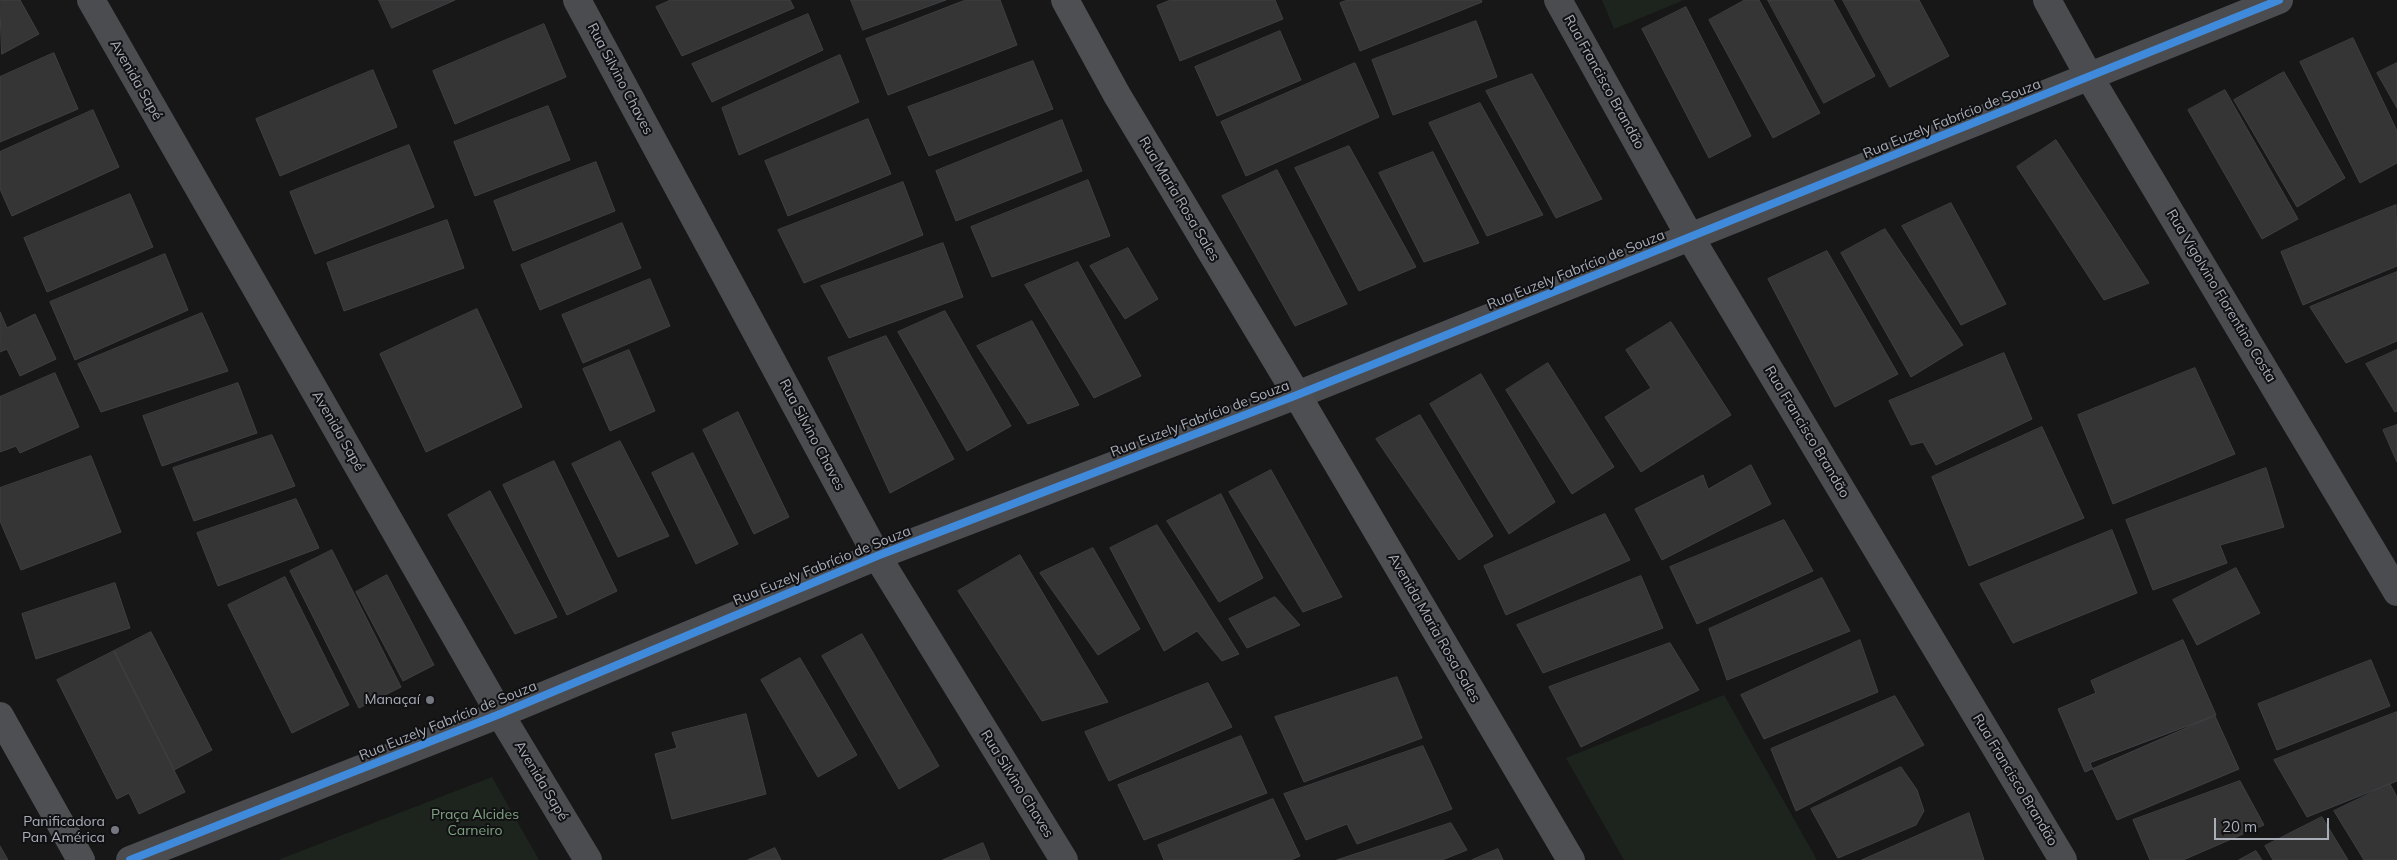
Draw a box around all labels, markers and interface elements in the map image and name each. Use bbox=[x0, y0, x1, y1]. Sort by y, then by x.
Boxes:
street label: Rua Francisco Brandão bbox=[1560, 12, 1648, 152]
street label: Rua Silvino Chaves bbox=[584, 20, 656, 138]
street label: Avenida Sapé bbox=[106, 37, 166, 123]
street label: Rua Euzely Fabrício de Souza bbox=[1861, 76, 2043, 162]
street label: Rua Maria Rosa Sales bbox=[1135, 134, 1223, 264]
street label: Rua Vigolvino Florentino Costa bbox=[2163, 207, 2279, 385]
street label: Rua Euzely Fabrício de Souza bbox=[1485, 227, 1667, 313]
street label: Rua Francisco Brandão bbox=[1761, 363, 1853, 501]
street label: Rua Silvino Chaves bbox=[776, 376, 848, 494]
street label: Rua Euzely Fabrício de Souza bbox=[1108, 377, 1292, 461]
street label: Avenida Sapé bbox=[308, 388, 368, 474]
street label: Rua Euzely Fabrício de Souza bbox=[731, 523, 913, 609]
street label: Avenida Maria Rosa Sales bbox=[1384, 551, 1484, 705]
street label: Rua Euzely Fabrício de Souza bbox=[357, 678, 539, 764]
place label: Manaçaí bbox=[364, 692, 420, 708]
marker: Manaçaí bbox=[424, 694, 436, 706]
street label: Rua Francisco Brandão bbox=[1969, 711, 2061, 849]
street label: Rua Silvino Chaves bbox=[977, 727, 1057, 841]
street label: Avenida Sapé bbox=[511, 738, 571, 824]
park label: Praça Alcides Carneiro bbox=[431, 807, 519, 840]
scale bar bbox=[2217, 808, 2332, 840]
place label: Panificadora Pan América bbox=[22, 814, 105, 846]
text: 20 m bbox=[2222, 817, 2257, 836]
marker: Panificadora Pan América bbox=[109, 824, 121, 836]

